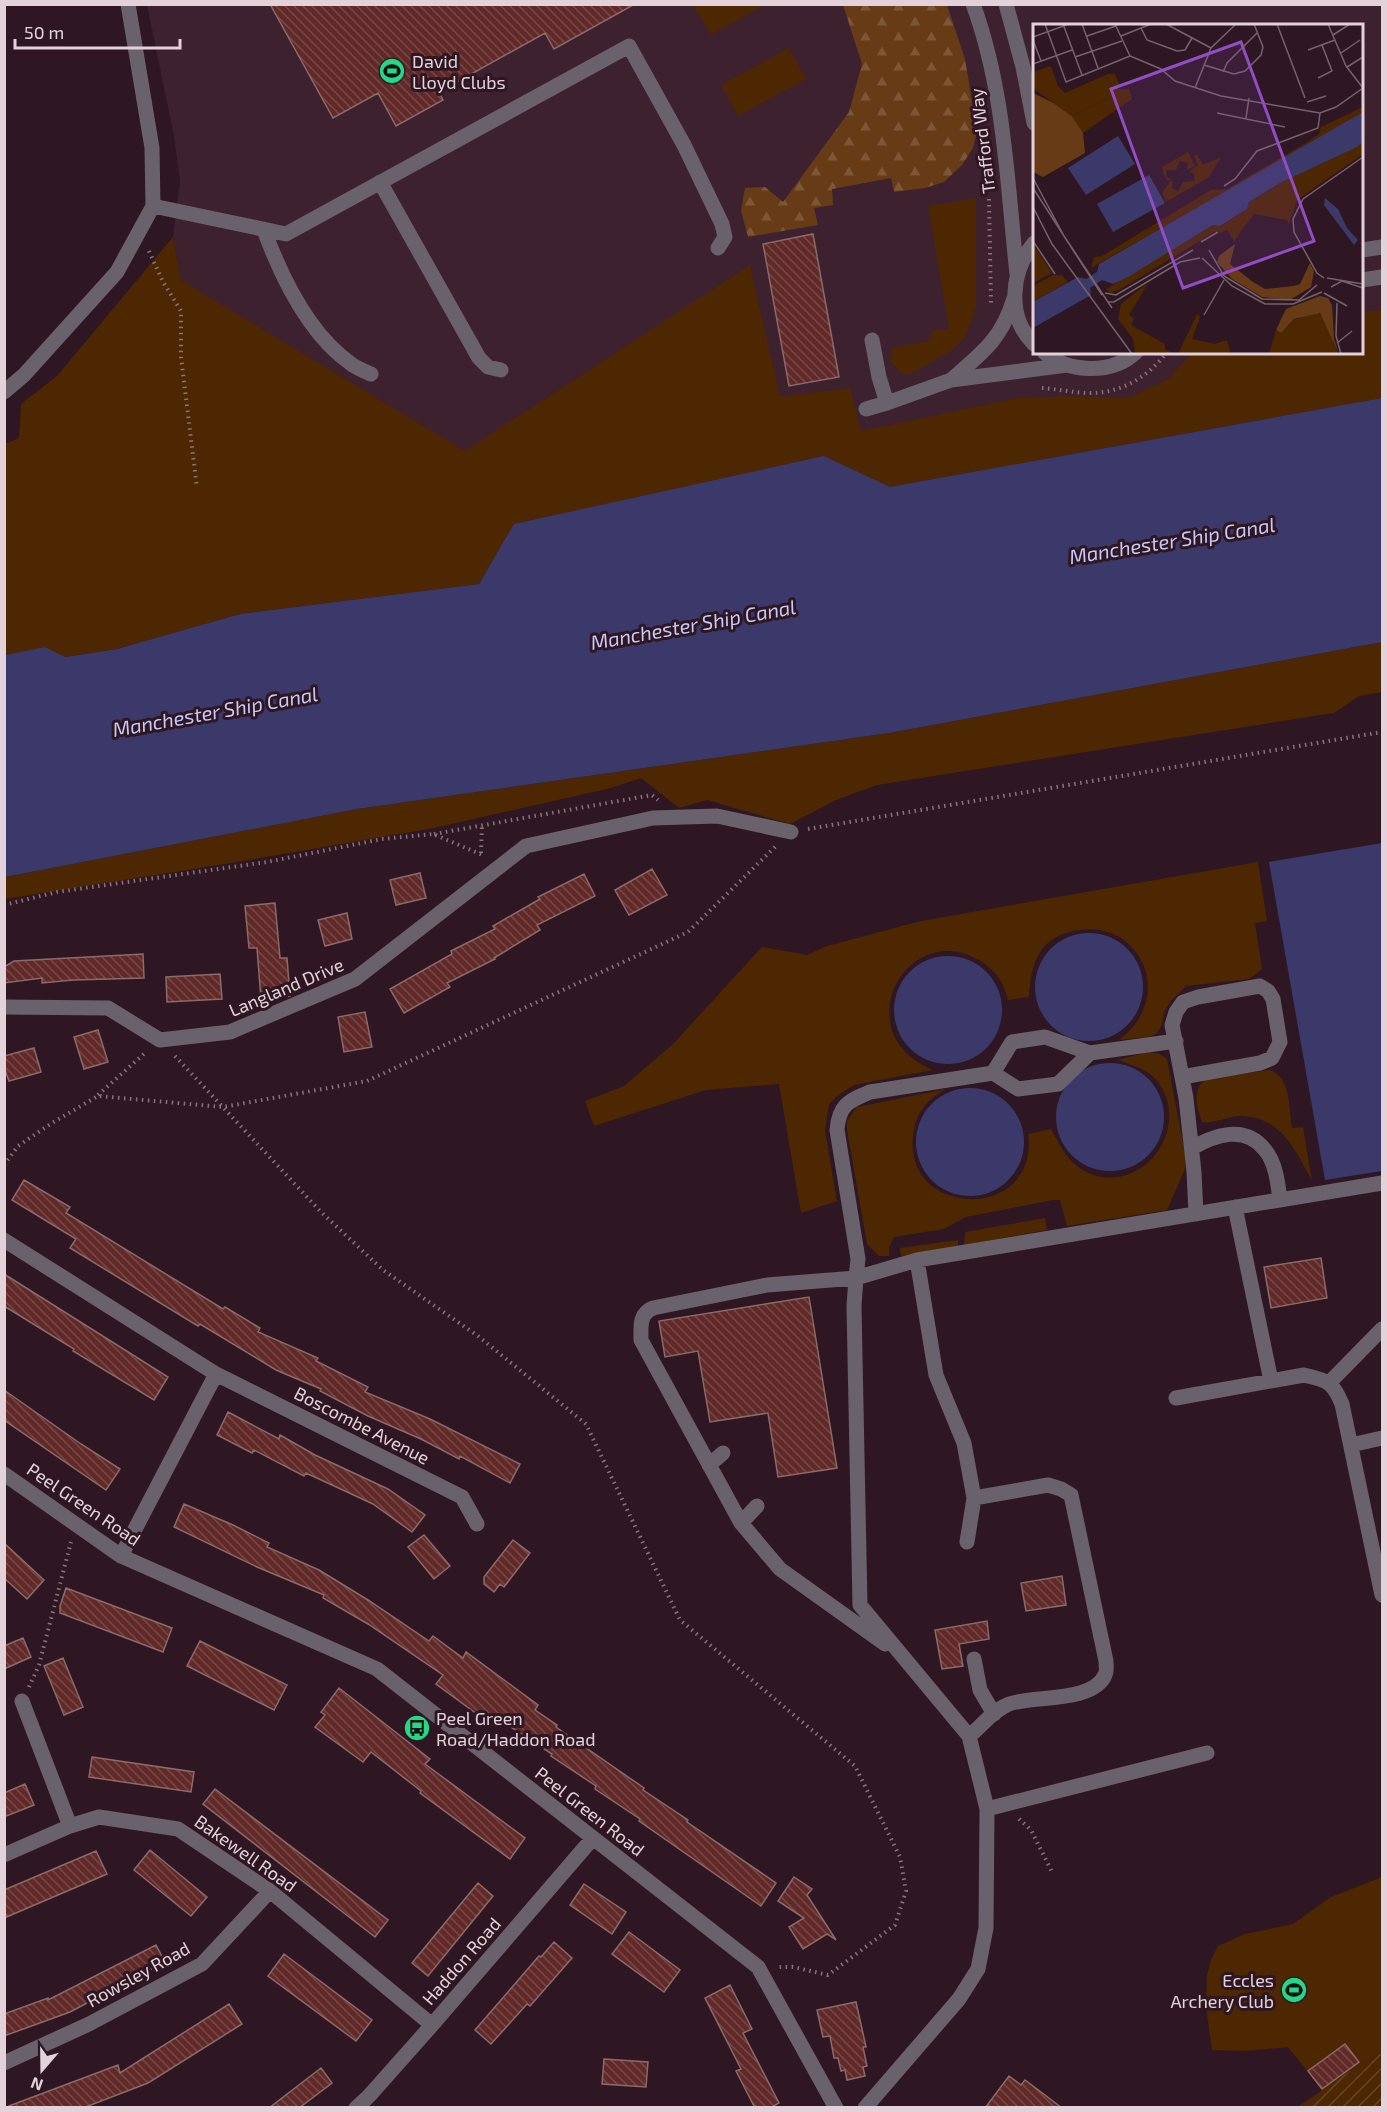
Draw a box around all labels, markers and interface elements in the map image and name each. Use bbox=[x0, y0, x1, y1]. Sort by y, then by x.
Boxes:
scale bar bbox=[15, 12, 180, 50]
text: 50 m bbox=[24, 21, 64, 43]
inset map bbox=[1033, 24, 1363, 354]
place label: David Lloyd Clubs bbox=[412, 50, 506, 93]
sports icon: David Lloyd Clubs bbox=[377, 56, 407, 86]
street label: Trafford Way bbox=[965, 87, 999, 195]
water label: Manchester Ship Canal bbox=[1067, 512, 1277, 568]
water label: Manchester Ship Canal bbox=[588, 594, 798, 654]
water label: Manchester Ship Canal bbox=[110, 681, 320, 741]
street label: Langland Drive bbox=[225, 953, 347, 1021]
street label: Boscombe Avenue bbox=[291, 1381, 433, 1469]
street label: Peel Green Road bbox=[23, 1458, 145, 1550]
place label: Peel Green Road/Haddon Road bbox=[436, 1707, 595, 1750]
bus stop icon: Peel Green Road/Haddon Road bbox=[402, 1713, 432, 1743]
street label: Peel Green Road bbox=[531, 1762, 649, 1860]
street label: Bakewell Road bbox=[191, 1810, 301, 1896]
street label: Haddon Road bbox=[417, 1913, 505, 2009]
street label: Rowsley Road bbox=[82, 1937, 194, 2011]
place label: Eccles Archery Club bbox=[1170, 1969, 1274, 2012]
sports icon: Eccles Archery Club bbox=[1279, 1975, 1309, 2005]
north arrow bbox=[12, 2040, 72, 2100]
text: N bbox=[28, 2074, 45, 2095]

